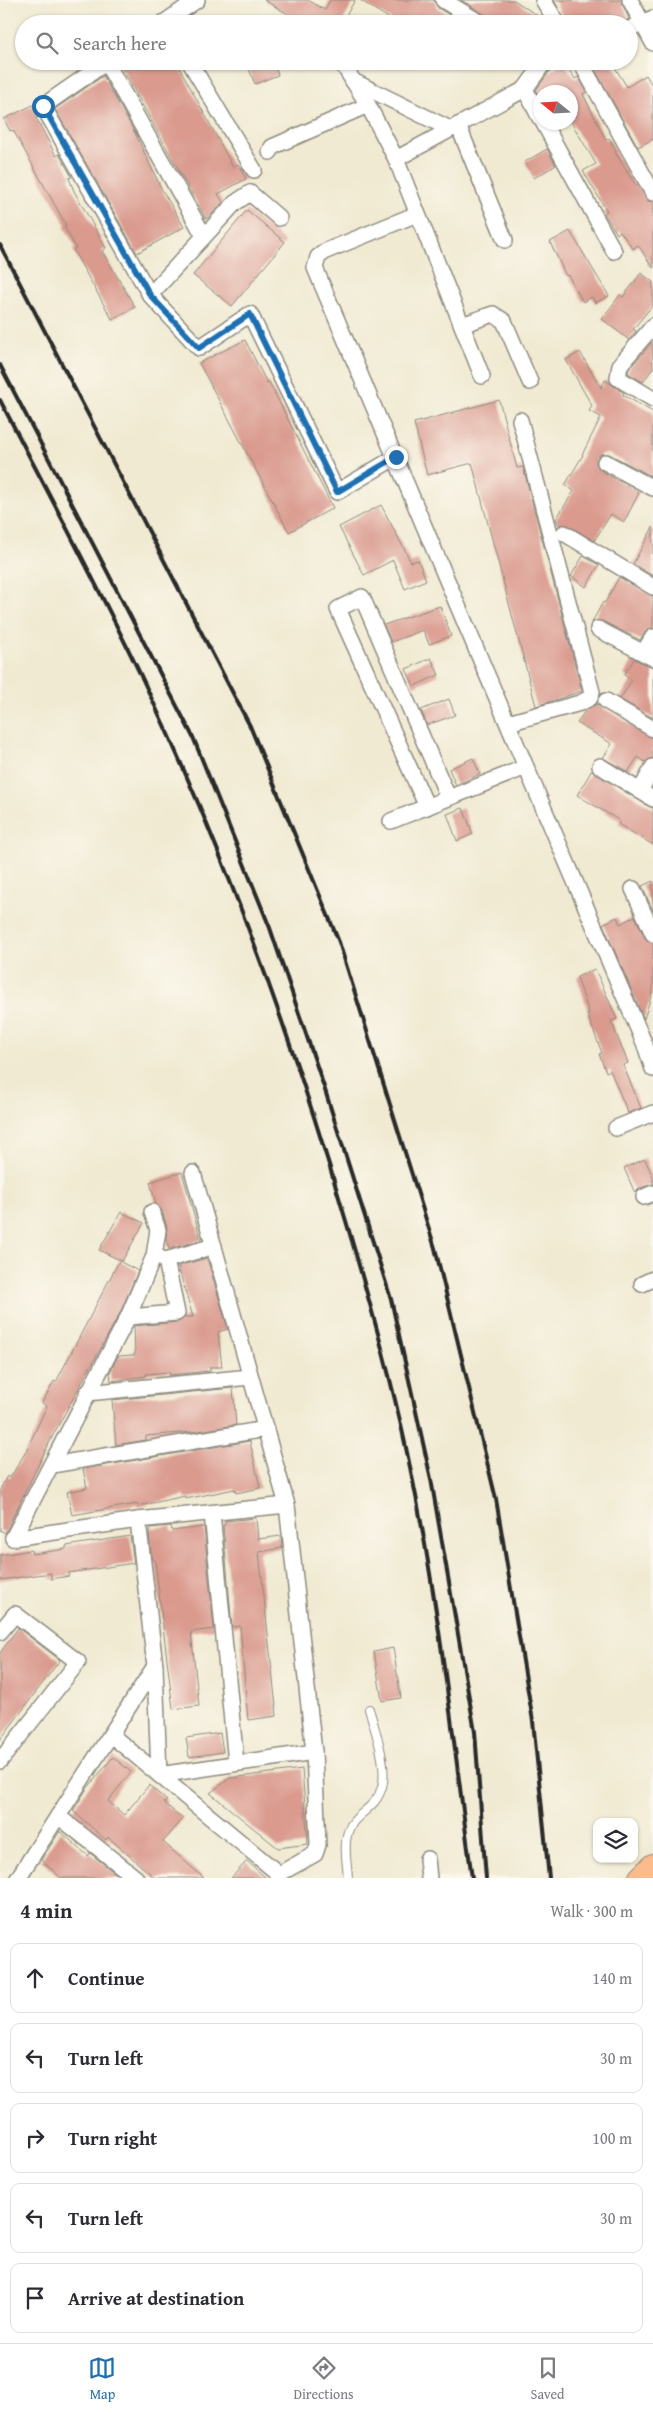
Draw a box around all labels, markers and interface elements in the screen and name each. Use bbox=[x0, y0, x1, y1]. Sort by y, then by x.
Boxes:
search box bbox=[15, 15, 638, 70]
icon: search bbox=[33, 29, 61, 57]
text: Search here bbox=[73, 29, 167, 57]
north arrow bbox=[533, 85, 578, 130]
route start bbox=[32, 95, 55, 118]
route end bbox=[385, 446, 408, 469]
map controls bbox=[593, 1818, 638, 1863]
button: layers bbox=[593, 1818, 638, 1863]
text: 4 min bbox=[20, 1895, 72, 1926]
text: Walk · 300 m bbox=[550, 1899, 633, 1923]
icon: ahead bbox=[21, 1964, 49, 1992]
text: Continue bbox=[68, 1964, 145, 1992]
text: 140 m bbox=[592, 1966, 632, 1990]
icon: left bbox=[21, 2044, 49, 2072]
text: Turn left bbox=[68, 2044, 143, 2072]
text: 30 m bbox=[600, 2046, 632, 2070]
icon: right bbox=[21, 2124, 49, 2152]
text: Turn right bbox=[68, 2124, 157, 2152]
text: 100 m bbox=[592, 2126, 632, 2150]
icon: left bbox=[21, 2204, 49, 2232]
text: Turn left bbox=[68, 2204, 143, 2232]
text: 30 m bbox=[600, 2206, 632, 2230]
icon: arrive bbox=[21, 2284, 49, 2312]
text: Arrive at destination bbox=[68, 2284, 244, 2312]
tab: Map bbox=[88, 2354, 116, 2404]
tab: Directions bbox=[293, 2354, 354, 2404]
tab: Saved bbox=[531, 2354, 565, 2404]

